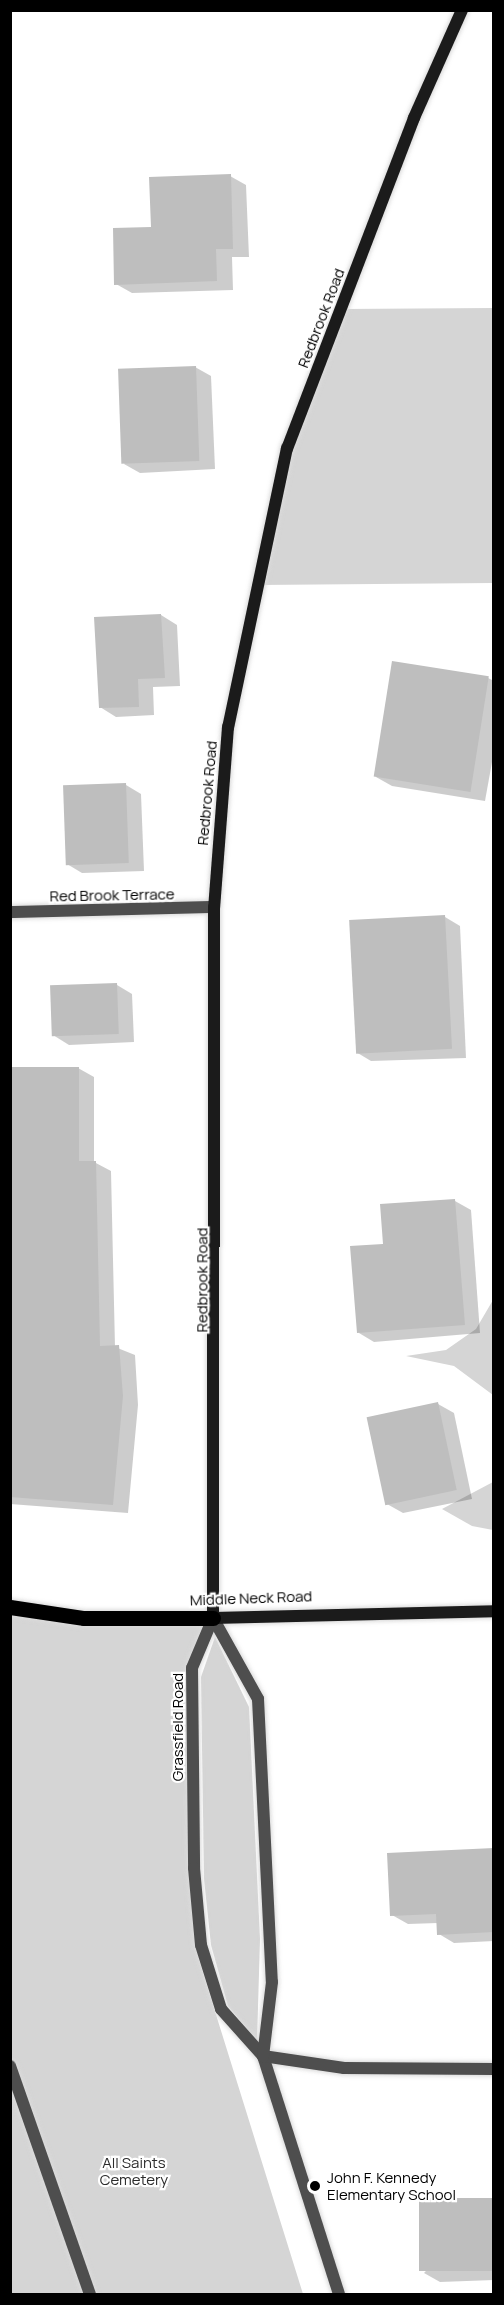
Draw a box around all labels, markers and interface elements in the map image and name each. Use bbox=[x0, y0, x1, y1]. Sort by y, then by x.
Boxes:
street label: Redbrook Road bbox=[294, 266, 348, 370]
street label: Redbrook Road bbox=[193, 740, 221, 846]
street label: Red Brook Terrace bbox=[49, 885, 175, 905]
street label: Redbrook Road bbox=[193, 1228, 211, 1332]
street label: Middle Neck Road bbox=[189, 1587, 313, 1609]
street label: Grassfield Road bbox=[169, 1673, 187, 1781]
park label: All Saints Cemetery bbox=[100, 2153, 168, 2188]
place label: John F. Kennedy Elementary School bbox=[327, 2168, 456, 2203]
marker: John F. Kennedy Elementary School bbox=[308, 2179, 322, 2193]

